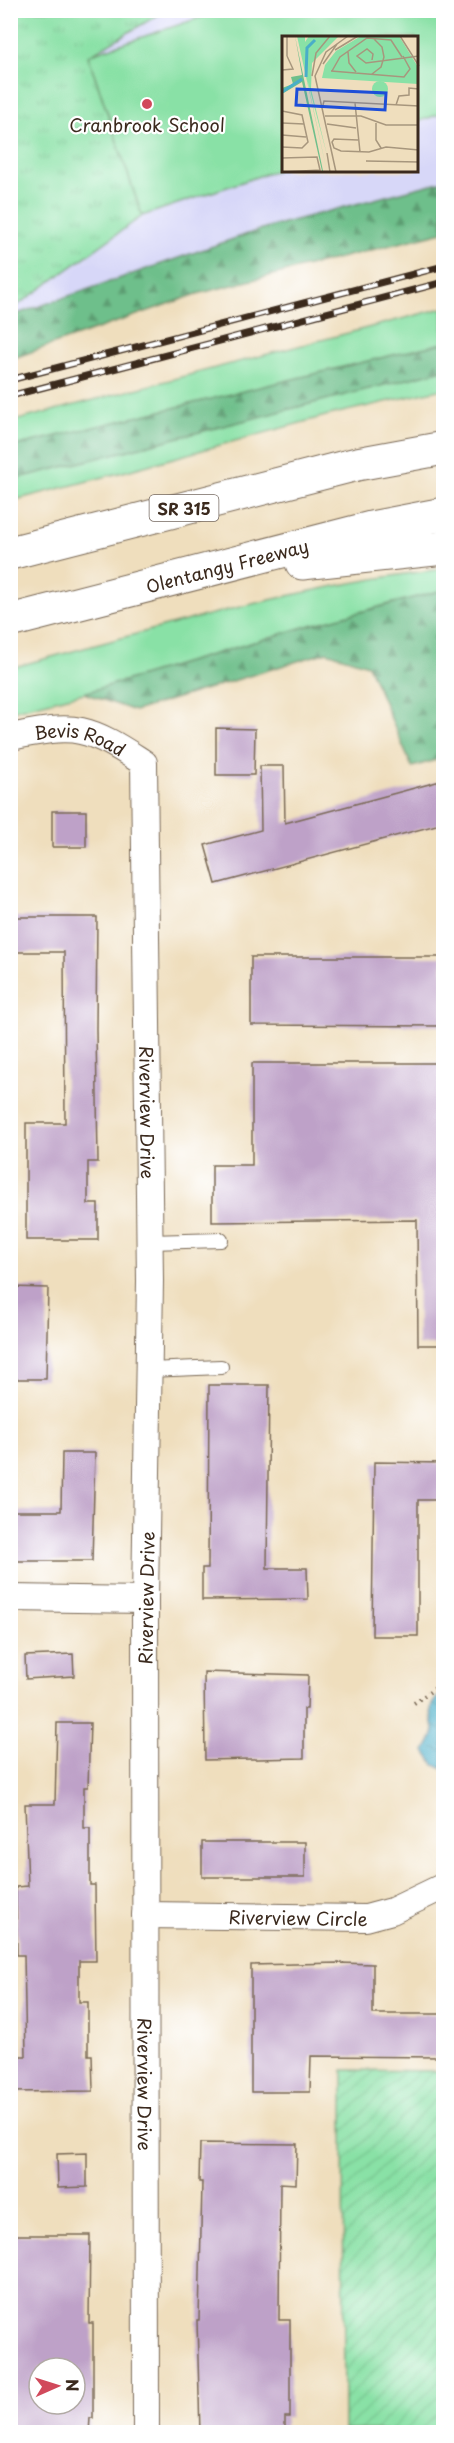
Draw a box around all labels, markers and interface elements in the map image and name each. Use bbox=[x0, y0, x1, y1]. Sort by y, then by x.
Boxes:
inset map bbox=[282, 36, 418, 172]
marker: Cranbrook School bbox=[140, 97, 154, 111]
place label: Cranbrook School bbox=[69, 111, 225, 138]
road number: SR 315 bbox=[150, 495, 219, 521]
street label: Olentangy Freeway bbox=[143, 531, 311, 599]
street label: Bevis Road bbox=[32, 716, 131, 762]
street label: Riverview Drive bbox=[134, 1045, 162, 1179]
street label: Riverview Drive bbox=[131, 1531, 161, 1665]
street label: Riverview Circle bbox=[228, 1903, 368, 1932]
street label: Riverview Drive bbox=[132, 2017, 159, 2151]
north arrow bbox=[27, 2356, 87, 2416]
text: N bbox=[61, 2378, 85, 2392]

